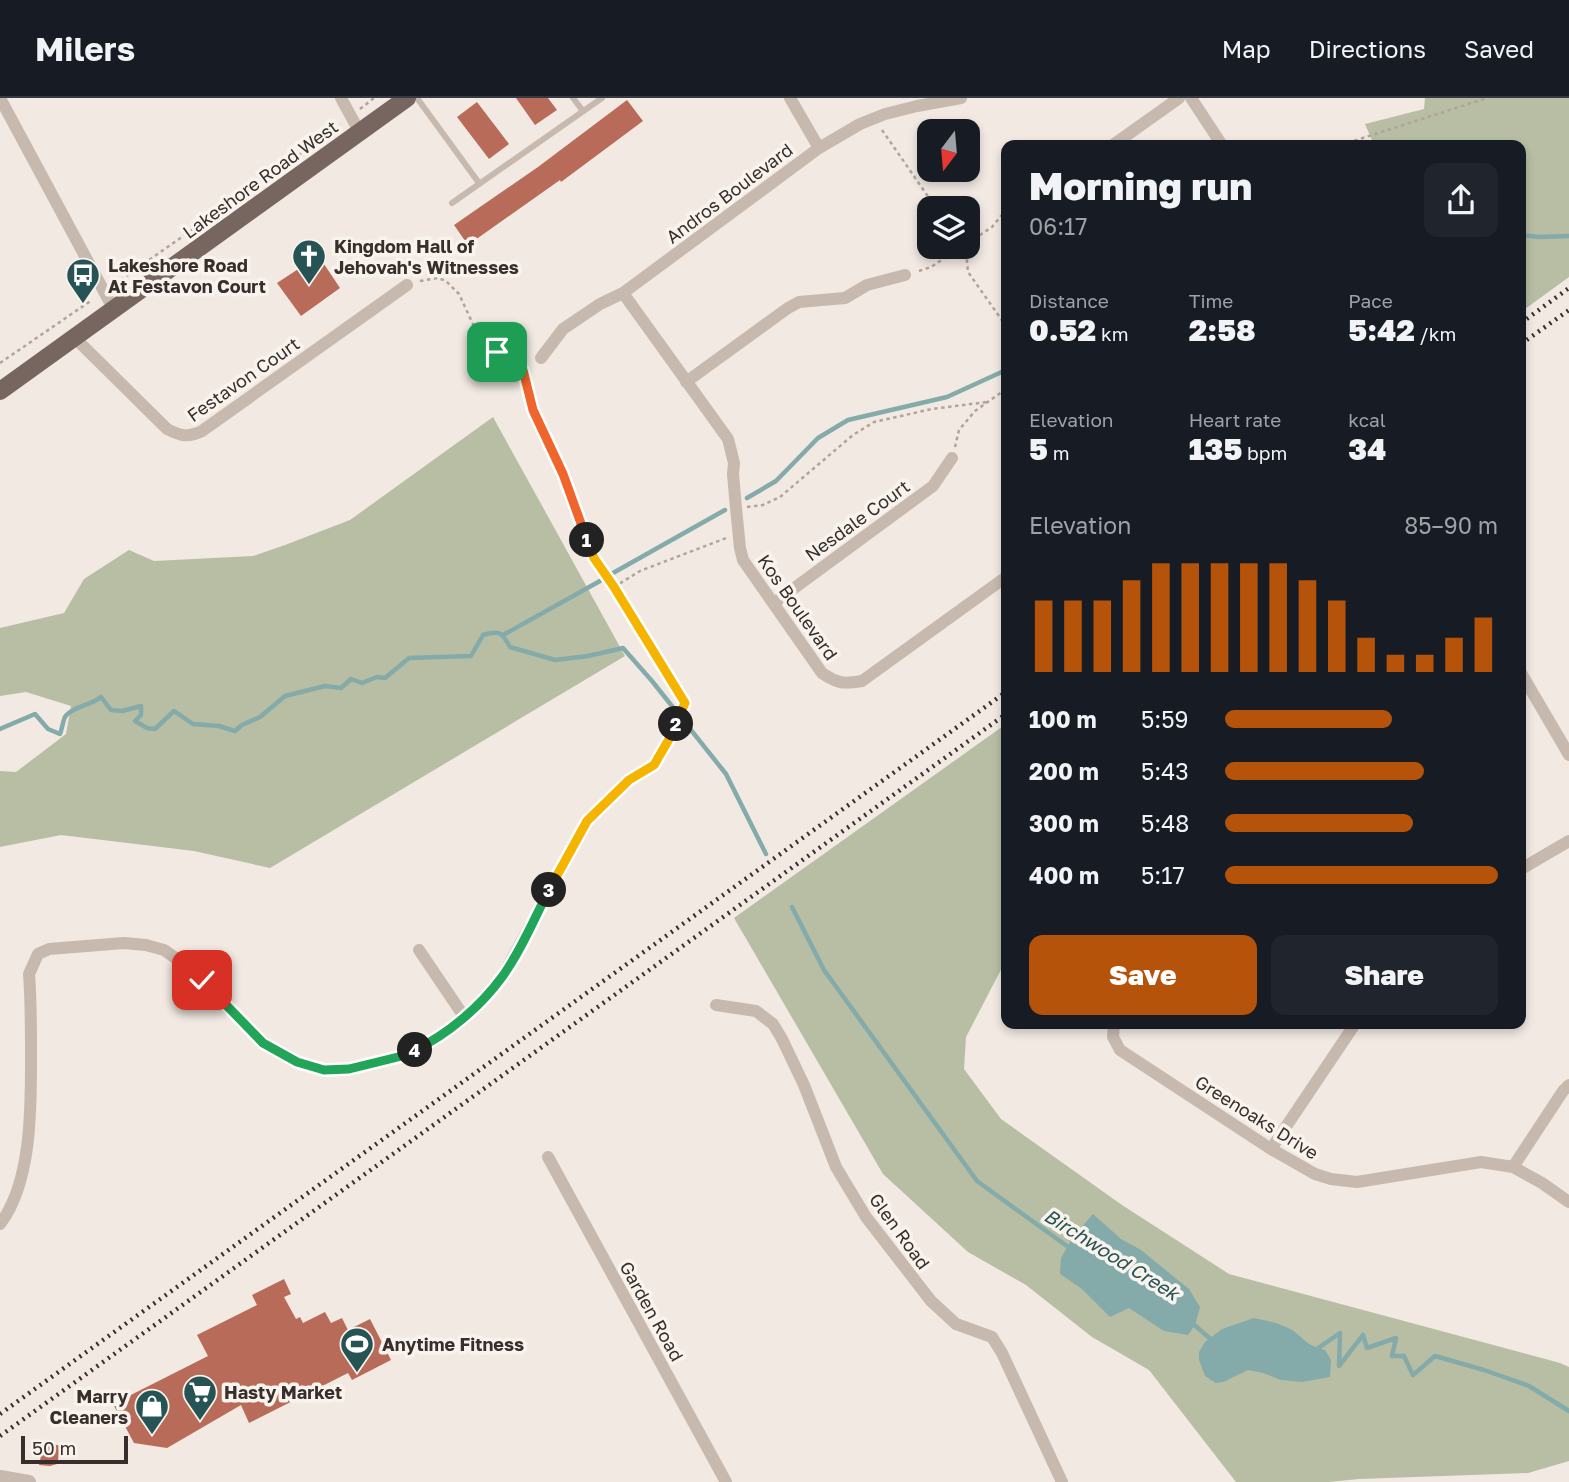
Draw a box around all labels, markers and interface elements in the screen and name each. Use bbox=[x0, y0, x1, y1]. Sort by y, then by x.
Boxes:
text: Milers bbox=[35, 29, 135, 68]
text: Map bbox=[1222, 34, 1271, 63]
text: Directions bbox=[1309, 34, 1426, 63]
text: Saved bbox=[1464, 34, 1534, 63]
street label: Lakeshore Road West bbox=[178, 115, 342, 243]
north arrow bbox=[917, 119, 980, 182]
map controls bbox=[917, 119, 980, 259]
street label: Andros Boulevard bbox=[661, 138, 797, 248]
text: Morning run bbox=[1029, 163, 1252, 208]
button: share bbox=[1424, 163, 1498, 237]
button: layers bbox=[917, 196, 980, 259]
text: 06:17 bbox=[1029, 212, 1087, 240]
place label: Kingdom Hall of Jehovah's Witnesses bbox=[334, 235, 519, 278]
church icon: Kingdom Hall of Jehovah's Witnesses bbox=[290, 237, 328, 286]
place label: Lakeshore Road At Festavon Court bbox=[108, 254, 266, 297]
bus stop icon: Lakeshore Road At Festavon Court bbox=[64, 256, 102, 305]
text: Distance bbox=[1029, 289, 1109, 312]
text: Time bbox=[1189, 289, 1233, 312]
text: Pace bbox=[1348, 289, 1393, 312]
text: 0.52 bbox=[1029, 312, 1096, 348]
text: 2:58 bbox=[1189, 312, 1256, 348]
text: 5:42 bbox=[1348, 312, 1415, 348]
pin bbox=[467, 322, 527, 382]
text: km bbox=[1096, 322, 1129, 345]
text: /km bbox=[1415, 322, 1456, 345]
street label: Festavon Court bbox=[183, 332, 303, 426]
icon: arrive bbox=[478, 333, 516, 371]
text: Elevation bbox=[1029, 408, 1114, 431]
text: Heart rate bbox=[1189, 408, 1281, 431]
text: kcal bbox=[1348, 408, 1386, 431]
text: 5 bbox=[1029, 431, 1048, 467]
text: 135 bbox=[1189, 431, 1242, 467]
text: 34 bbox=[1348, 431, 1386, 467]
text: m bbox=[1048, 441, 1069, 464]
text: bpm bbox=[1242, 441, 1287, 464]
street label: Nesdale Court bbox=[800, 475, 914, 565]
text: Elevation bbox=[1029, 511, 1131, 539]
text: 85–90 m bbox=[1404, 511, 1498, 539]
pin: 1 bbox=[570, 522, 604, 558]
text: 1 bbox=[582, 528, 591, 551]
street label: Kos Boulevard bbox=[753, 550, 843, 664]
text: 100 m bbox=[1029, 705, 1097, 733]
text: 5:59 bbox=[1141, 705, 1189, 733]
pin: 2 bbox=[658, 706, 694, 742]
text: 2 bbox=[670, 712, 681, 735]
text: 200 m bbox=[1029, 757, 1099, 785]
text: 5:43 bbox=[1141, 757, 1189, 785]
text: 300 m bbox=[1029, 809, 1099, 837]
text: 5:48 bbox=[1141, 809, 1189, 837]
text: 400 m bbox=[1029, 861, 1099, 889]
text: 5:17 bbox=[1141, 861, 1185, 889]
pin: 3 bbox=[532, 872, 566, 908]
text: 3 bbox=[543, 878, 554, 901]
button: Save bbox=[1029, 935, 1257, 1015]
button: Share bbox=[1271, 935, 1498, 1015]
pin bbox=[172, 950, 232, 1010]
icon: check bbox=[183, 961, 221, 999]
pin: 4 bbox=[398, 1032, 432, 1068]
text: 4 bbox=[409, 1038, 420, 1061]
street label: Greenoaks Drive bbox=[1191, 1070, 1323, 1164]
street label: Glen Road bbox=[865, 1189, 935, 1273]
water label: Birchwood Creek bbox=[1041, 1203, 1185, 1306]
street label: Garden Road bbox=[615, 1257, 689, 1365]
sports icon: Anytime Fitness bbox=[338, 1325, 376, 1374]
place label: Anytime Fitness bbox=[382, 1333, 524, 1355]
supermarket icon: Hasty Market bbox=[181, 1373, 219, 1422]
place label: Hasty Market bbox=[224, 1381, 342, 1403]
place label: Marry Cleaners bbox=[50, 1385, 128, 1428]
shop icon: Marry Cleaners bbox=[133, 1387, 171, 1436]
scale bar bbox=[21, 1433, 128, 1465]
text: 50 m bbox=[32, 1436, 76, 1459]

